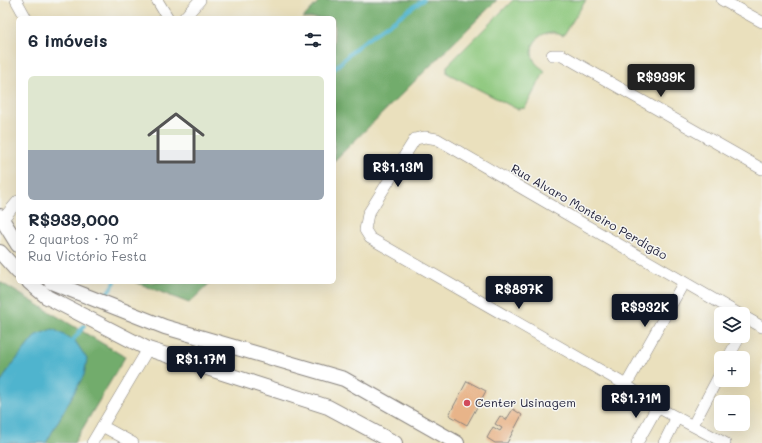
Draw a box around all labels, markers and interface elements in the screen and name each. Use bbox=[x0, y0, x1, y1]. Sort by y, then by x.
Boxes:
text: 6 imóveis bbox=[28, 29, 108, 51]
icon: filters bbox=[302, 29, 324, 51]
pin: R$939K bbox=[628, 64, 694, 98]
text: R$939K bbox=[636, 68, 686, 85]
icon: home bbox=[140, 102, 212, 174]
pin: R$1.13M bbox=[361, 154, 435, 188]
text: R$1.13M bbox=[373, 158, 423, 175]
street label: Rua Alvaro Monteiro Perdigão bbox=[508, 160, 671, 263]
text: R$939,000 bbox=[28, 208, 119, 230]
text: 2 quartos · 70 m² bbox=[28, 230, 138, 247]
text: Rua Victório Festa bbox=[28, 247, 147, 264]
pin: R$897K bbox=[486, 276, 552, 310]
text: R$897K bbox=[495, 280, 543, 297]
pin: R$932K bbox=[612, 294, 678, 328]
text: R$932K bbox=[621, 298, 669, 315]
map controls bbox=[714, 307, 750, 431]
button: layers bbox=[714, 307, 750, 343]
pin: R$1.17M bbox=[164, 346, 238, 380]
text: R$1.17M bbox=[176, 350, 226, 367]
button: + bbox=[714, 351, 750, 387]
pin: R$1.71M bbox=[599, 385, 673, 419]
text: R$1.71M bbox=[611, 389, 661, 406]
place label: Center Usinagem bbox=[475, 394, 576, 410]
button: − bbox=[714, 395, 750, 431]
marker: Center Usinagem bbox=[462, 398, 472, 408]

